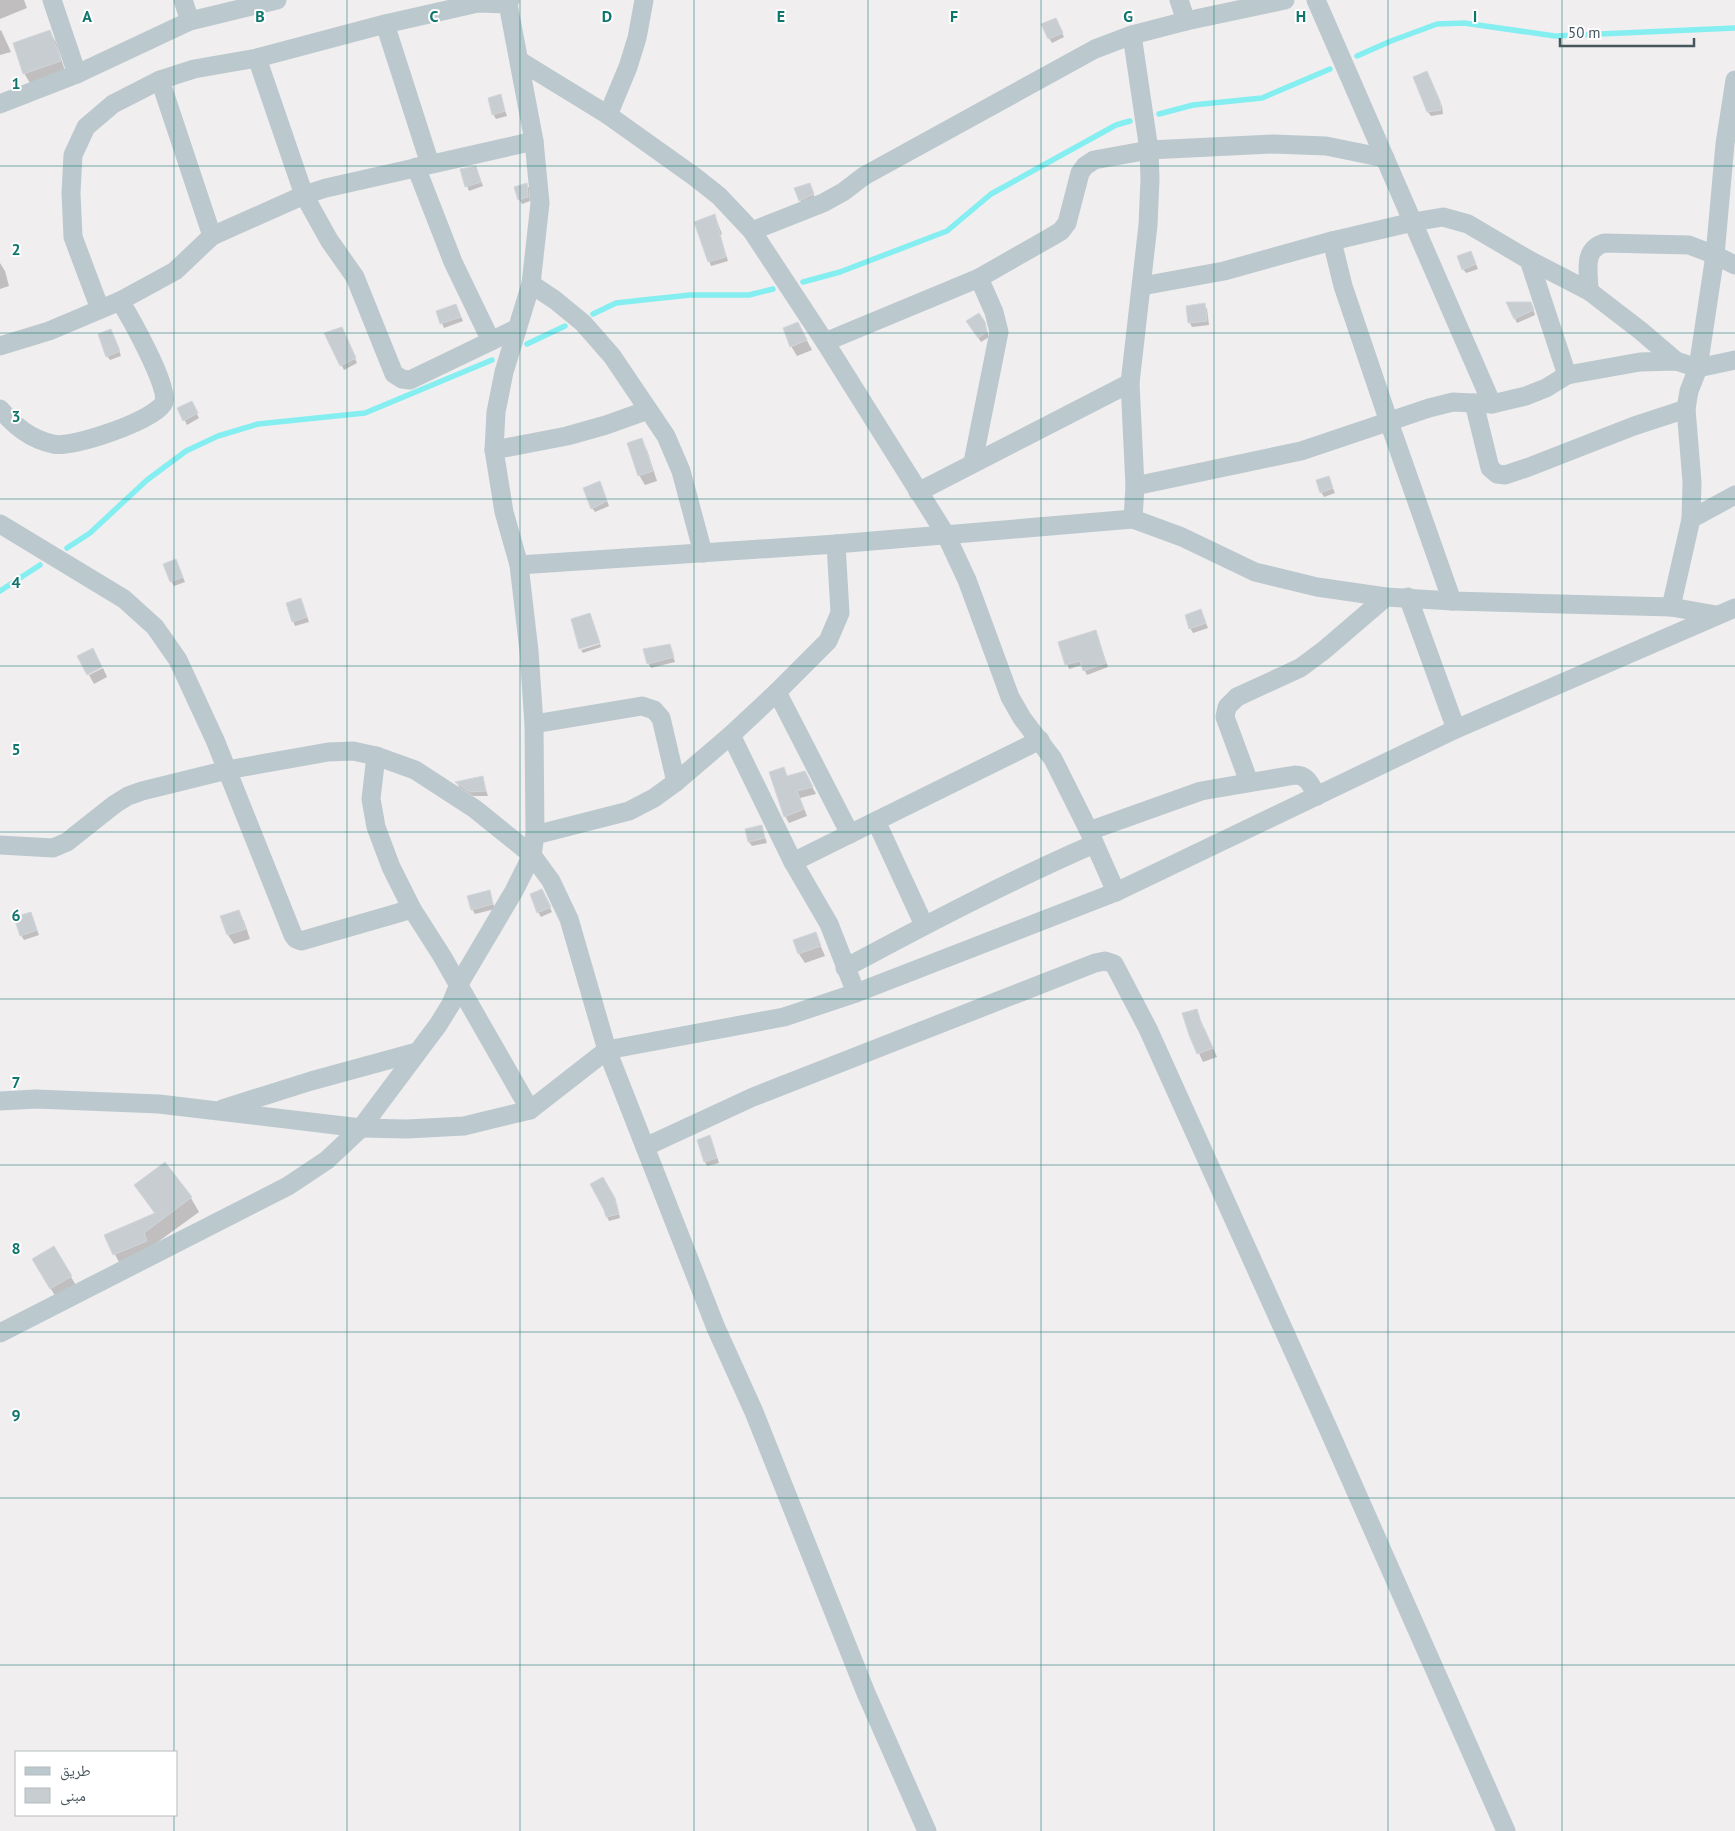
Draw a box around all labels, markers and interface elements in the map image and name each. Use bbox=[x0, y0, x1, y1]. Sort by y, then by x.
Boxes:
text: A bbox=[82, 6, 92, 26]
text: B bbox=[255, 6, 265, 26]
text: C bbox=[430, 6, 439, 26]
text: D bbox=[602, 6, 612, 26]
text: E bbox=[777, 6, 785, 26]
text: F bbox=[950, 6, 958, 26]
text: G bbox=[1123, 6, 1133, 26]
text: H bbox=[1296, 6, 1306, 26]
text: I bbox=[1473, 6, 1477, 26]
scale bar bbox=[1560, 15, 1694, 47]
text: 50 m bbox=[1568, 23, 1601, 42]
text: 1 bbox=[11, 73, 21, 93]
text: 2 bbox=[11, 239, 21, 259]
text: 3 bbox=[11, 406, 21, 426]
text: 4 bbox=[11, 572, 21, 592]
text: 5 bbox=[11, 739, 21, 759]
text: 6 bbox=[11, 905, 21, 925]
text: 7 bbox=[11, 1072, 21, 1092]
text: 8 bbox=[11, 1238, 21, 1258]
text: 9 bbox=[11, 1405, 21, 1425]
legend bbox=[15, 1751, 178, 1816]
text: طريق bbox=[60, 1761, 91, 1781]
text: مبنى bbox=[60, 1786, 86, 1806]

